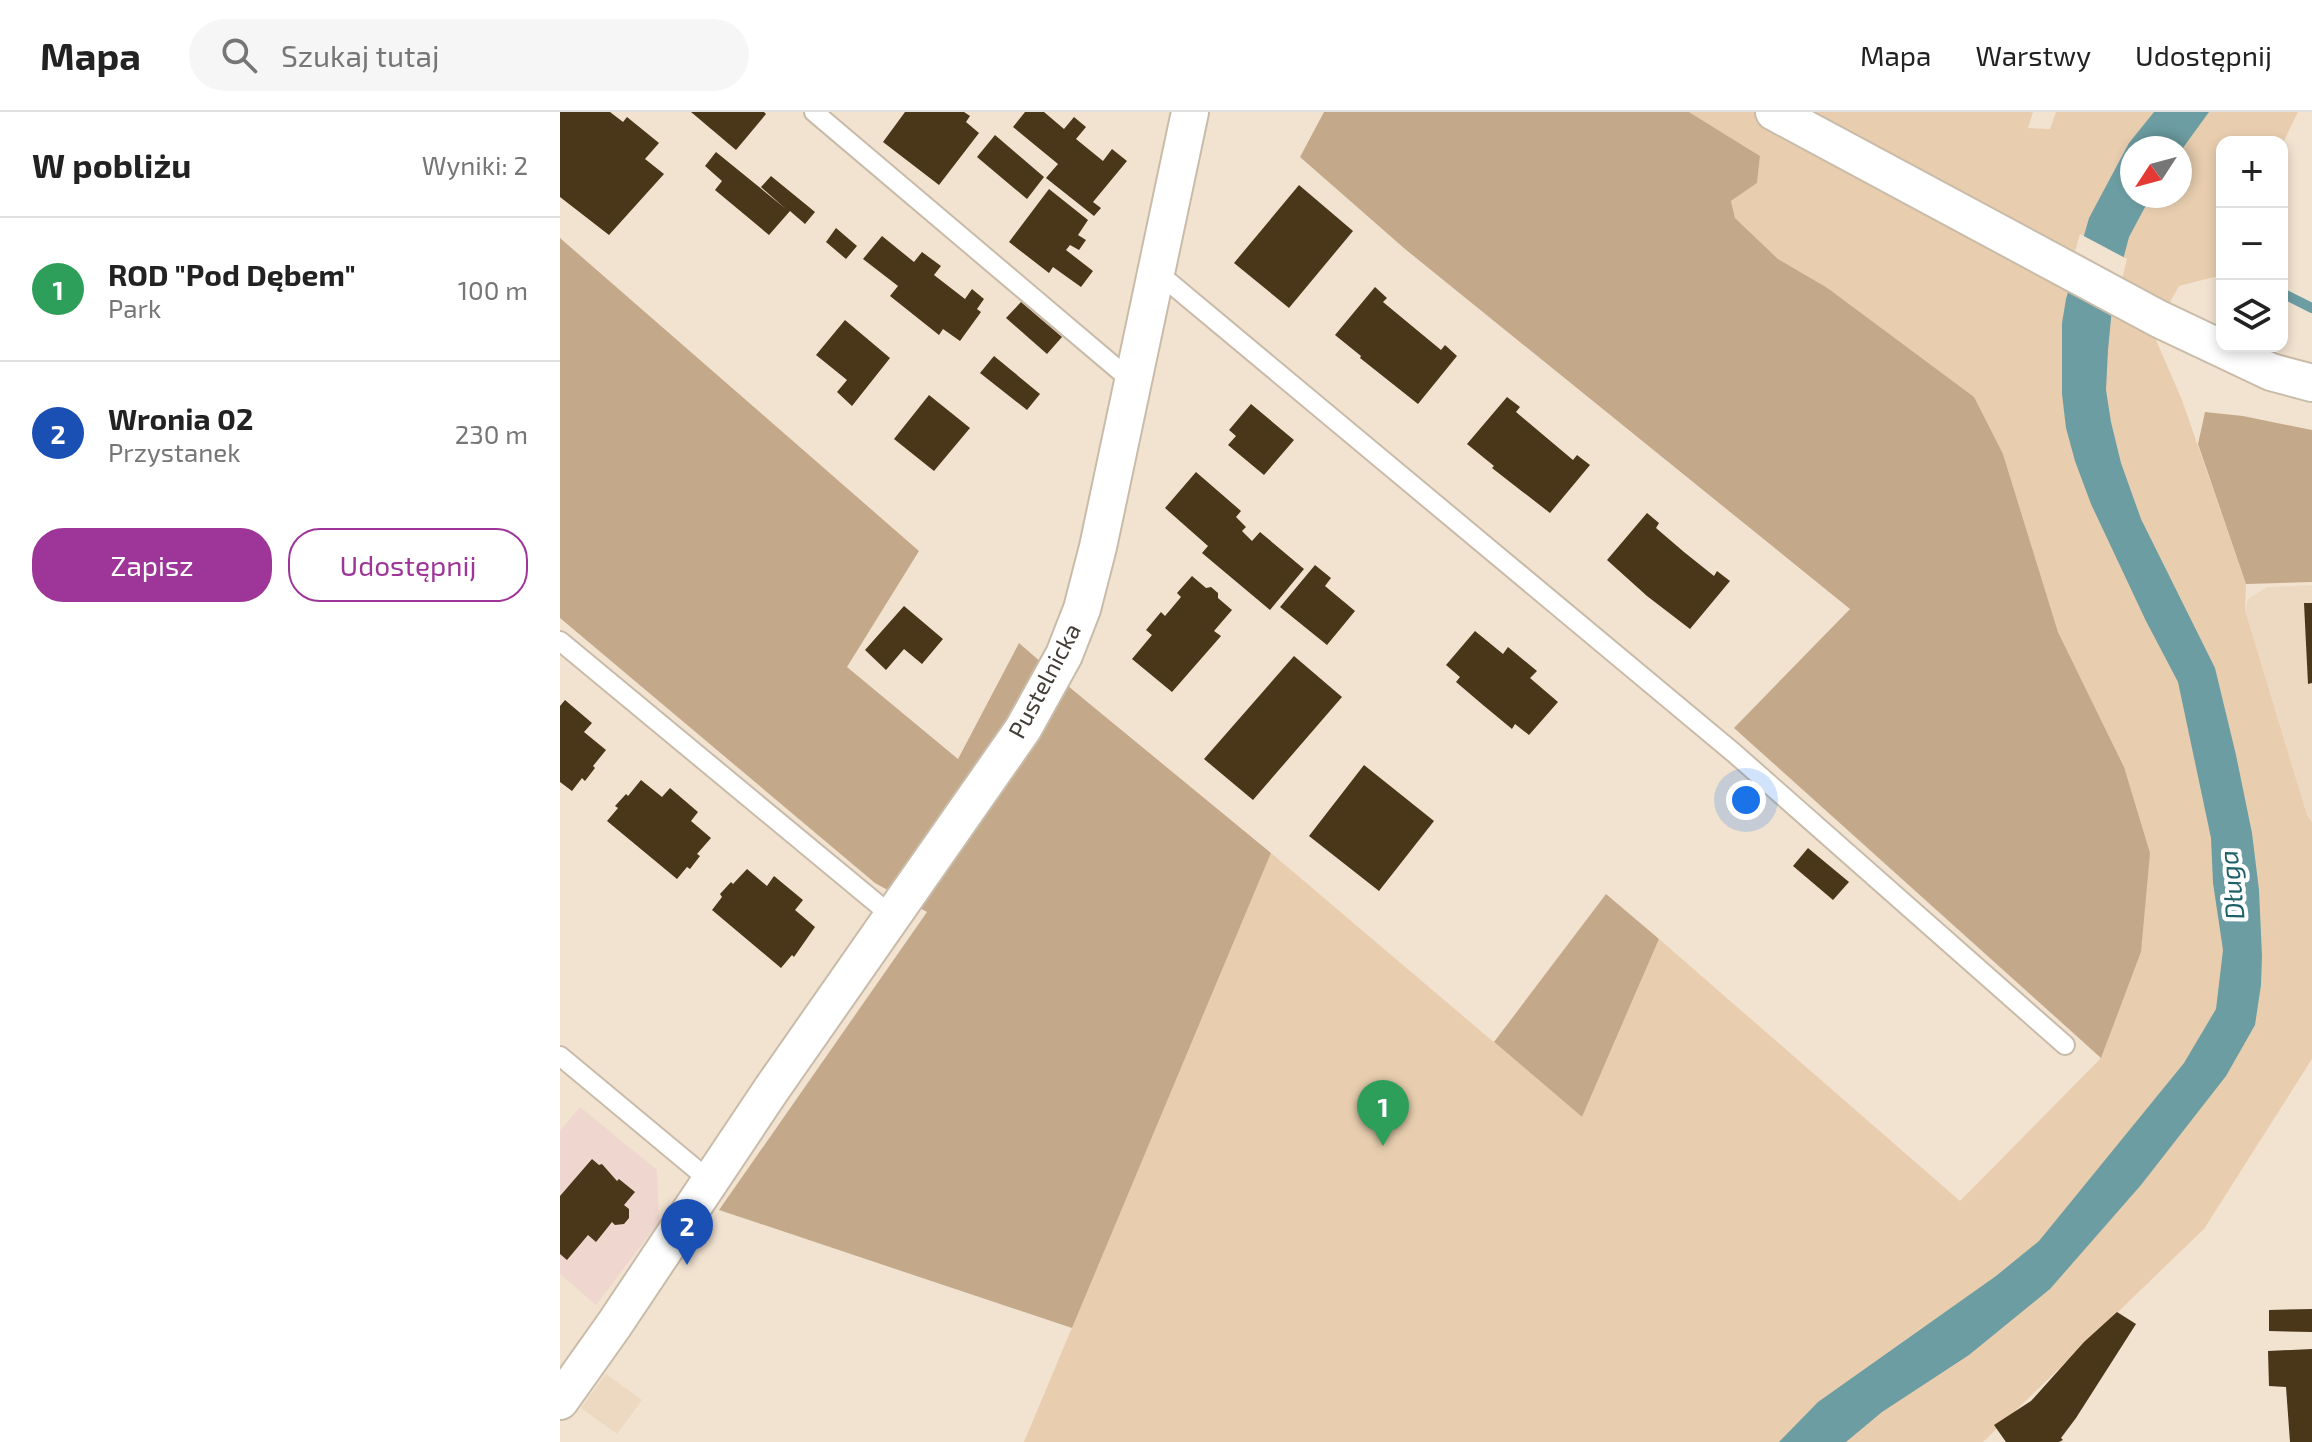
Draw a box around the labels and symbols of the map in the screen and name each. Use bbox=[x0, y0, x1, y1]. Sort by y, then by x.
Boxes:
north arrow bbox=[2120, 136, 2192, 208]
street label: Pustelnicka bbox=[1001, 618, 1086, 743]
your location bbox=[1726, 780, 1766, 820]
water label: Długa bbox=[2211, 849, 2250, 921]
pin: 1 bbox=[1357, 1080, 1409, 1146]
pin: 2 bbox=[661, 1199, 713, 1265]

